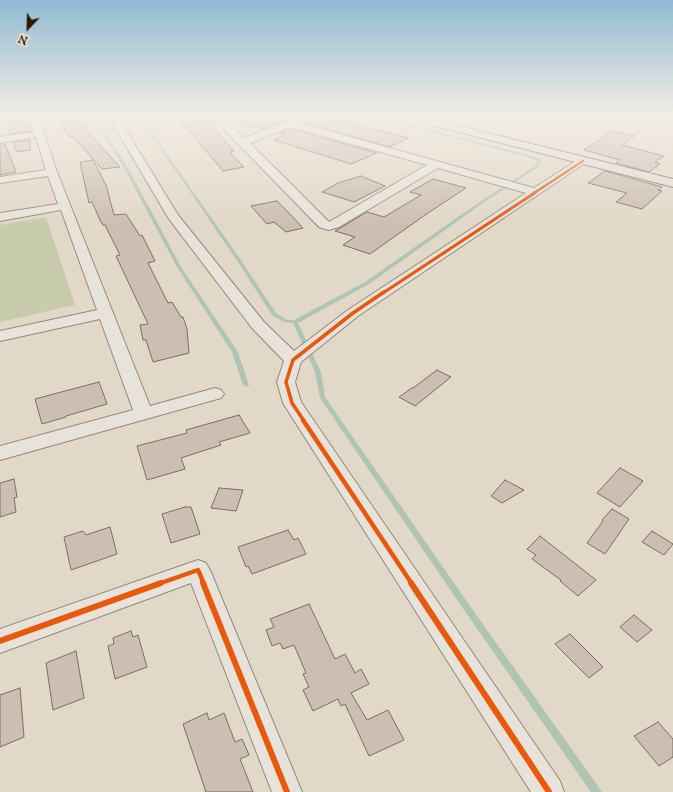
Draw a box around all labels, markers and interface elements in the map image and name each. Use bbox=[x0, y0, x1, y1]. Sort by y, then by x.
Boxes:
north arrow bbox=[8, 8, 48, 48]
text: N bbox=[16, 32, 30, 47]

